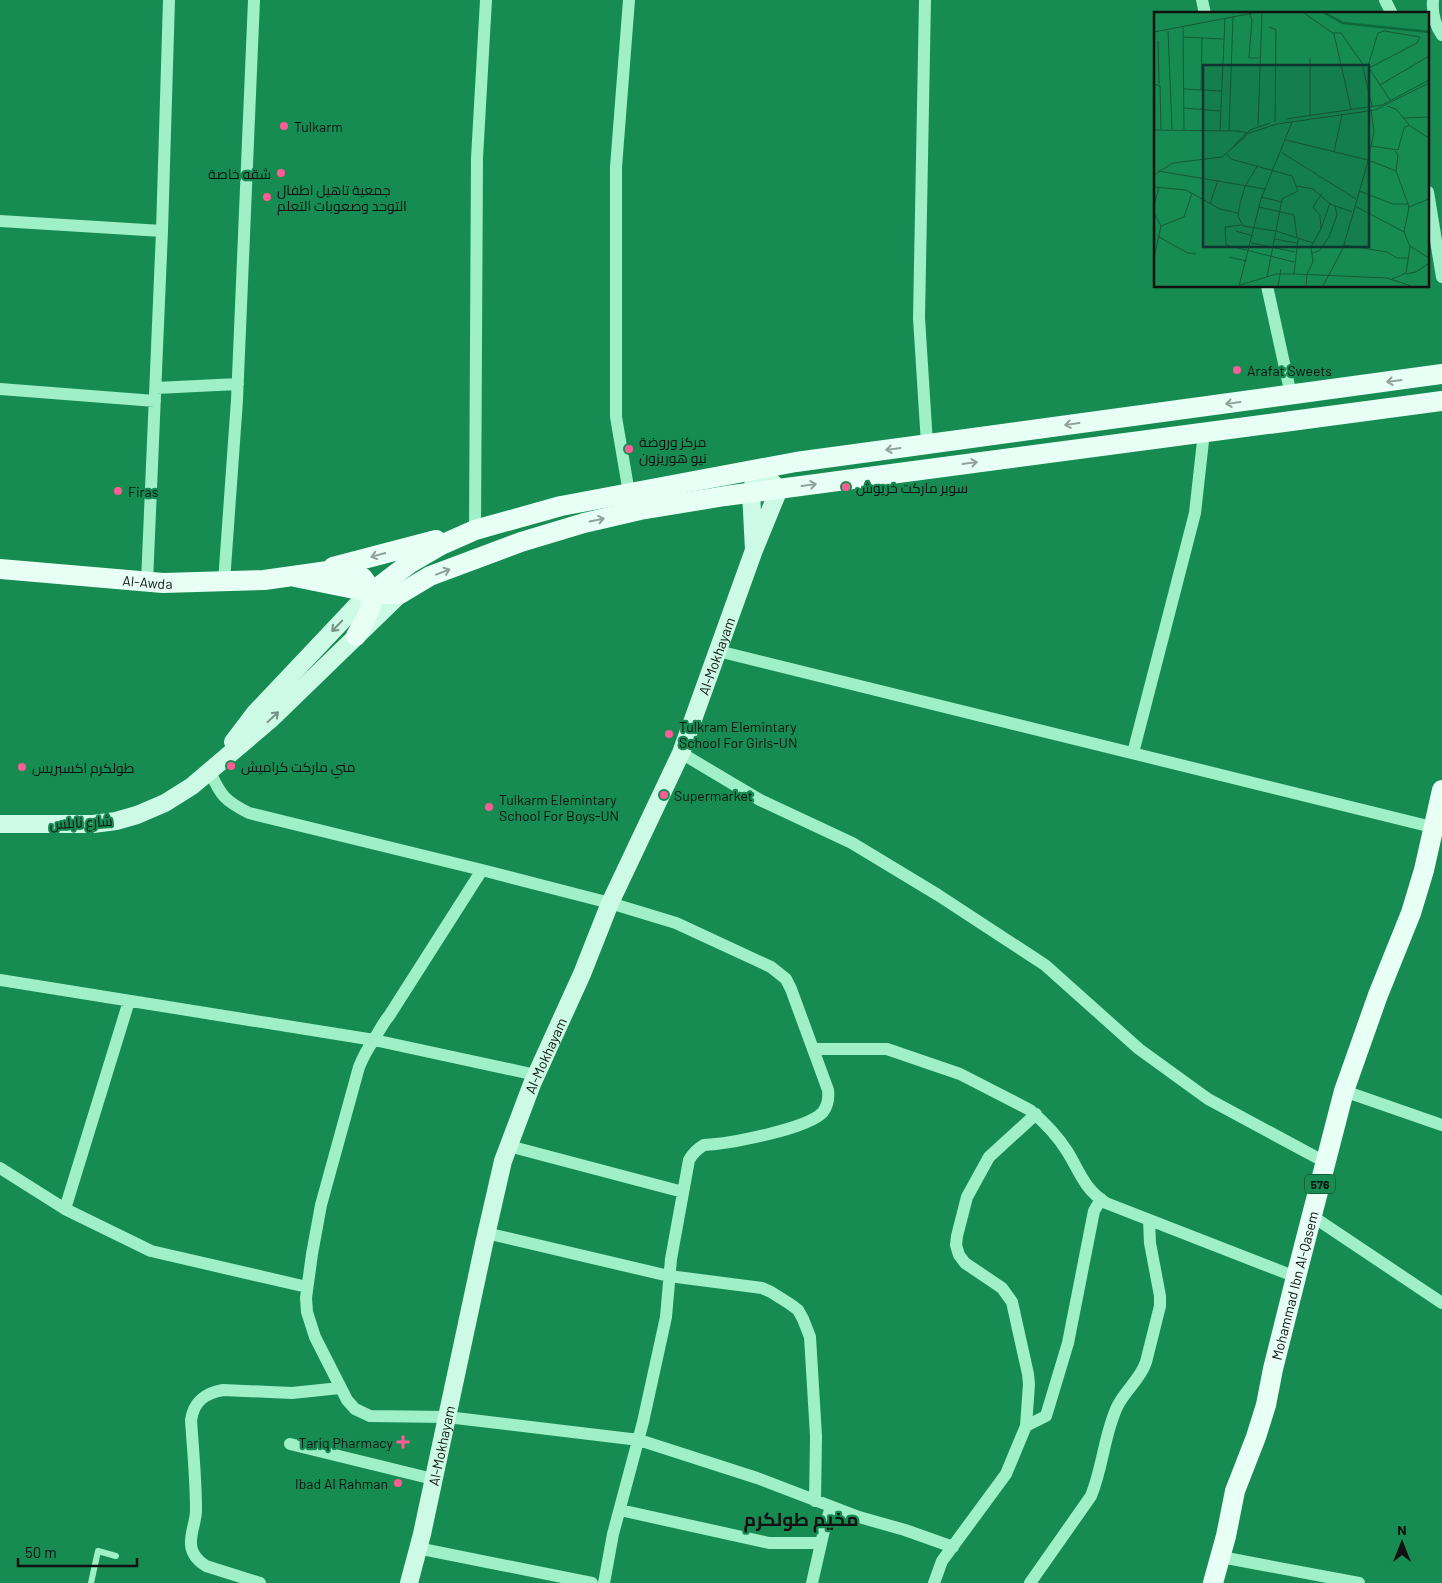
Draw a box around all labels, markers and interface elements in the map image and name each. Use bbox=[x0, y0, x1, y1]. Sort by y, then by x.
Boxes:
inset map bbox=[1154, 12, 1430, 288]
place label: Tulkarm bbox=[294, 118, 343, 135]
marker: Tulkarm bbox=[278, 120, 290, 132]
place label: شقه خاصة bbox=[208, 165, 271, 182]
marker: شقه خاصة bbox=[275, 167, 287, 179]
place label: جمعية تاهيل اطفال التوحد وصعوبات التعلم bbox=[277, 181, 407, 216]
marker: جمعية تاهيل اطفال التوحد وصعوبات التعلم bbox=[261, 191, 273, 203]
place label: Arafat Sweets bbox=[1247, 362, 1332, 379]
marker: Arafat Sweets bbox=[1231, 364, 1243, 376]
one-way arrow bbox=[1386, 376, 1402, 386]
one-way arrow bbox=[1225, 398, 1241, 408]
one-way arrow bbox=[1064, 420, 1080, 430]
place label: مركز وروضة نيو هوريزون bbox=[639, 433, 707, 466]
marker: مركز وروضة نيو هوريزون bbox=[623, 443, 635, 455]
one-way arrow bbox=[886, 444, 902, 454]
one-way arrow bbox=[962, 458, 978, 468]
place label: سوبر ماركت خريوش bbox=[856, 479, 968, 496]
one-way arrow bbox=[800, 480, 816, 490]
marker: سوبر ماركت خريوش bbox=[840, 481, 852, 493]
place label: Firas bbox=[128, 483, 159, 500]
marker: Firas bbox=[112, 485, 124, 497]
one-way arrow bbox=[588, 515, 604, 524]
one-way arrow bbox=[370, 551, 386, 561]
one-way arrow bbox=[435, 566, 450, 576]
street label: Al-Awda bbox=[122, 571, 173, 592]
street label: Al-Mokhayam bbox=[694, 615, 738, 697]
one-way arrow bbox=[331, 620, 343, 632]
one-way arrow bbox=[267, 711, 279, 723]
place label: Tulkram Elemintary School For Girls-UN bbox=[679, 718, 797, 751]
marker: Tulkram Elemintary School For Girls-UN bbox=[663, 728, 675, 740]
place label: مني ماركت كراميش bbox=[241, 758, 355, 779]
place label: طولكرم اكسبريس bbox=[32, 759, 135, 778]
marker: مني ماركت كراميش bbox=[225, 760, 237, 772]
marker: طولكرم اكسبريس bbox=[16, 761, 28, 773]
place label: Supermarket bbox=[674, 787, 753, 804]
marker: Supermarket bbox=[658, 789, 670, 801]
place label: Tulkarm Elemintary School For Boys-UN bbox=[499, 791, 619, 824]
marker: Tulkarm Elemintary School For Boys-UN bbox=[483, 801, 495, 813]
street label: شارع نابلس bbox=[49, 812, 113, 833]
street label: Al-Mokhayam bbox=[521, 1015, 570, 1096]
road number: 576 bbox=[1305, 1174, 1335, 1194]
street label: Mohammad Ibn Al-Qasem bbox=[1267, 1209, 1321, 1362]
street label: Al-Mokhayam bbox=[424, 1404, 458, 1487]
place label: Tariq Pharmacy bbox=[298, 1434, 394, 1451]
marker: Tariq Pharmacy bbox=[397, 1436, 409, 1448]
place label: Ibad Al Rahman bbox=[295, 1475, 388, 1492]
marker: Ibad Al Rahman bbox=[392, 1477, 404, 1489]
district label: مخيم طولكرم bbox=[744, 1507, 858, 1533]
north arrow bbox=[1377, 1518, 1427, 1568]
text: N bbox=[1397, 1521, 1407, 1538]
scale bar bbox=[18, 1536, 136, 1568]
text: 50 m bbox=[25, 1543, 57, 1561]

